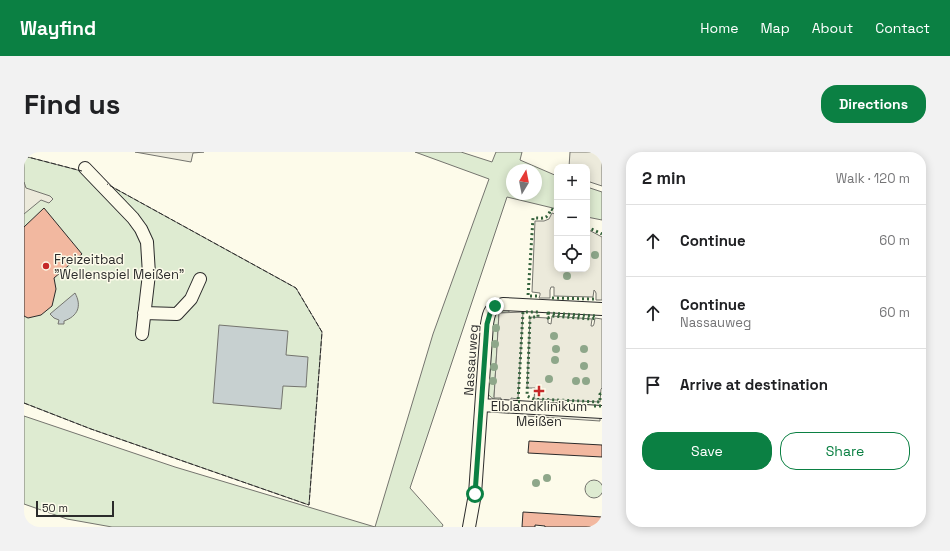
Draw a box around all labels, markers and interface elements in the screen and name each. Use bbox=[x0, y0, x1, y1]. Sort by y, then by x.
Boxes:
text: Wayfind bbox=[20, 16, 96, 41]
text: Home bbox=[700, 19, 738, 37]
text: Map bbox=[760, 19, 790, 37]
text: About bbox=[812, 19, 853, 37]
text: Contact bbox=[875, 19, 930, 37]
button: Directions bbox=[821, 85, 926, 123]
text: Find us bbox=[24, 86, 121, 122]
north arrow bbox=[506, 164, 542, 200]
map controls bbox=[554, 164, 590, 272]
button: + bbox=[554, 164, 590, 200]
text: 2 min bbox=[642, 167, 686, 189]
text: Walk · 120 m bbox=[836, 170, 910, 187]
button: − bbox=[554, 200, 590, 236]
icon: ahead bbox=[642, 230, 664, 252]
text: Continue bbox=[680, 231, 746, 250]
text: 60 m bbox=[879, 232, 910, 249]
button: locate bbox=[554, 236, 590, 272]
place label: Freizeitbad "Wellenspiel Meißen" bbox=[54, 251, 184, 283]
marker: Freizeitbad "Wellenspiel Meißen" bbox=[41, 261, 51, 271]
text: Continue bbox=[680, 295, 746, 314]
route end bbox=[486, 297, 504, 315]
icon: ahead bbox=[642, 302, 664, 324]
text: 60 m bbox=[879, 304, 910, 321]
text: Nassauweg bbox=[680, 314, 751, 331]
street label: Nassauweg bbox=[460, 324, 482, 396]
icon: arrive bbox=[642, 374, 664, 396]
text: Arrive at destination bbox=[680, 375, 828, 394]
marker: Elblandklinikum Meißen bbox=[533, 385, 545, 397]
place label: Elblandklinikum Meißen bbox=[491, 398, 587, 430]
button: Save bbox=[642, 432, 772, 470]
button: Share bbox=[780, 432, 910, 470]
route start bbox=[466, 485, 484, 503]
scale bar bbox=[36, 499, 114, 518]
text: 50 m bbox=[42, 501, 68, 515]

